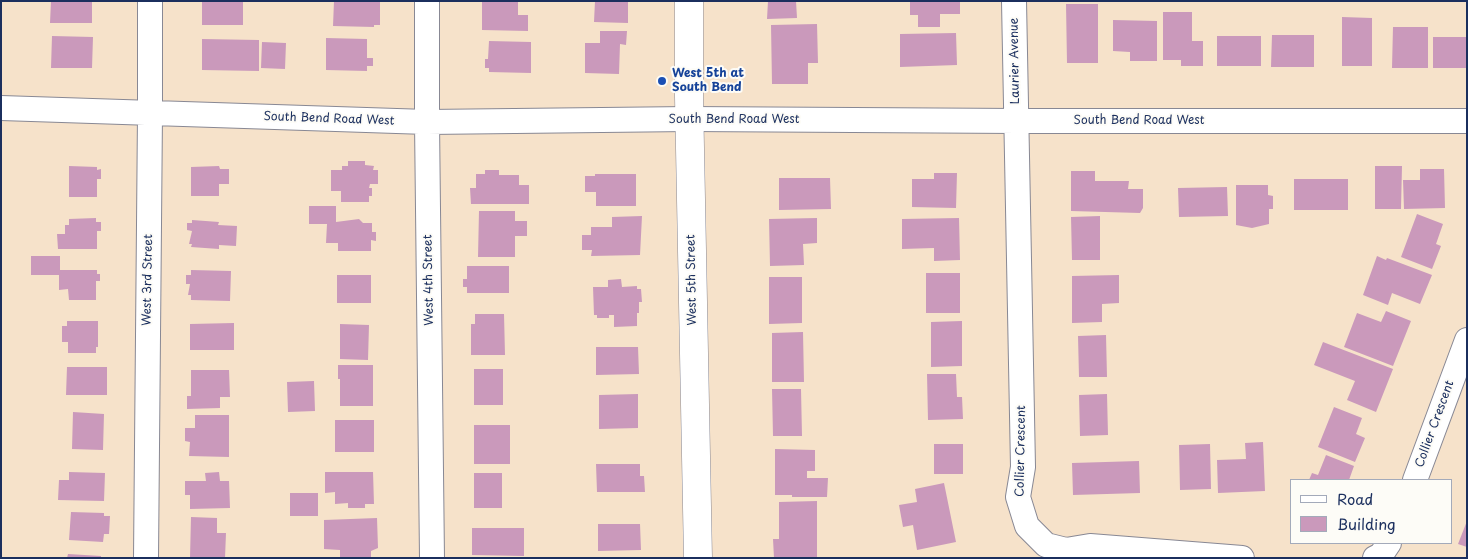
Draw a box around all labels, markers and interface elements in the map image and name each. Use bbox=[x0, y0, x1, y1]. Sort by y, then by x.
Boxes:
street label: Laurier Avenue bbox=[1007, 18, 1023, 104]
place label: West 5th at South Bend bbox=[672, 67, 744, 95]
marker: West 5th at South Bend bbox=[656, 75, 668, 87]
street label: South Bend Road West bbox=[263, 110, 395, 128]
street label: South Bend Road West bbox=[669, 113, 799, 127]
street label: South Bend Road West bbox=[1074, 114, 1204, 128]
street label: West 3rd Street bbox=[140, 234, 156, 326]
street label: West 4th Street bbox=[421, 234, 437, 326]
street label: West 5th Street bbox=[684, 234, 700, 326]
street label: Collier Crescent bbox=[1413, 378, 1457, 470]
street label: Collier Crescent bbox=[1013, 405, 1029, 497]
legend bbox=[1290, 479, 1453, 544]
text: Road bbox=[1337, 487, 1373, 510]
text: Building bbox=[1337, 512, 1396, 535]

